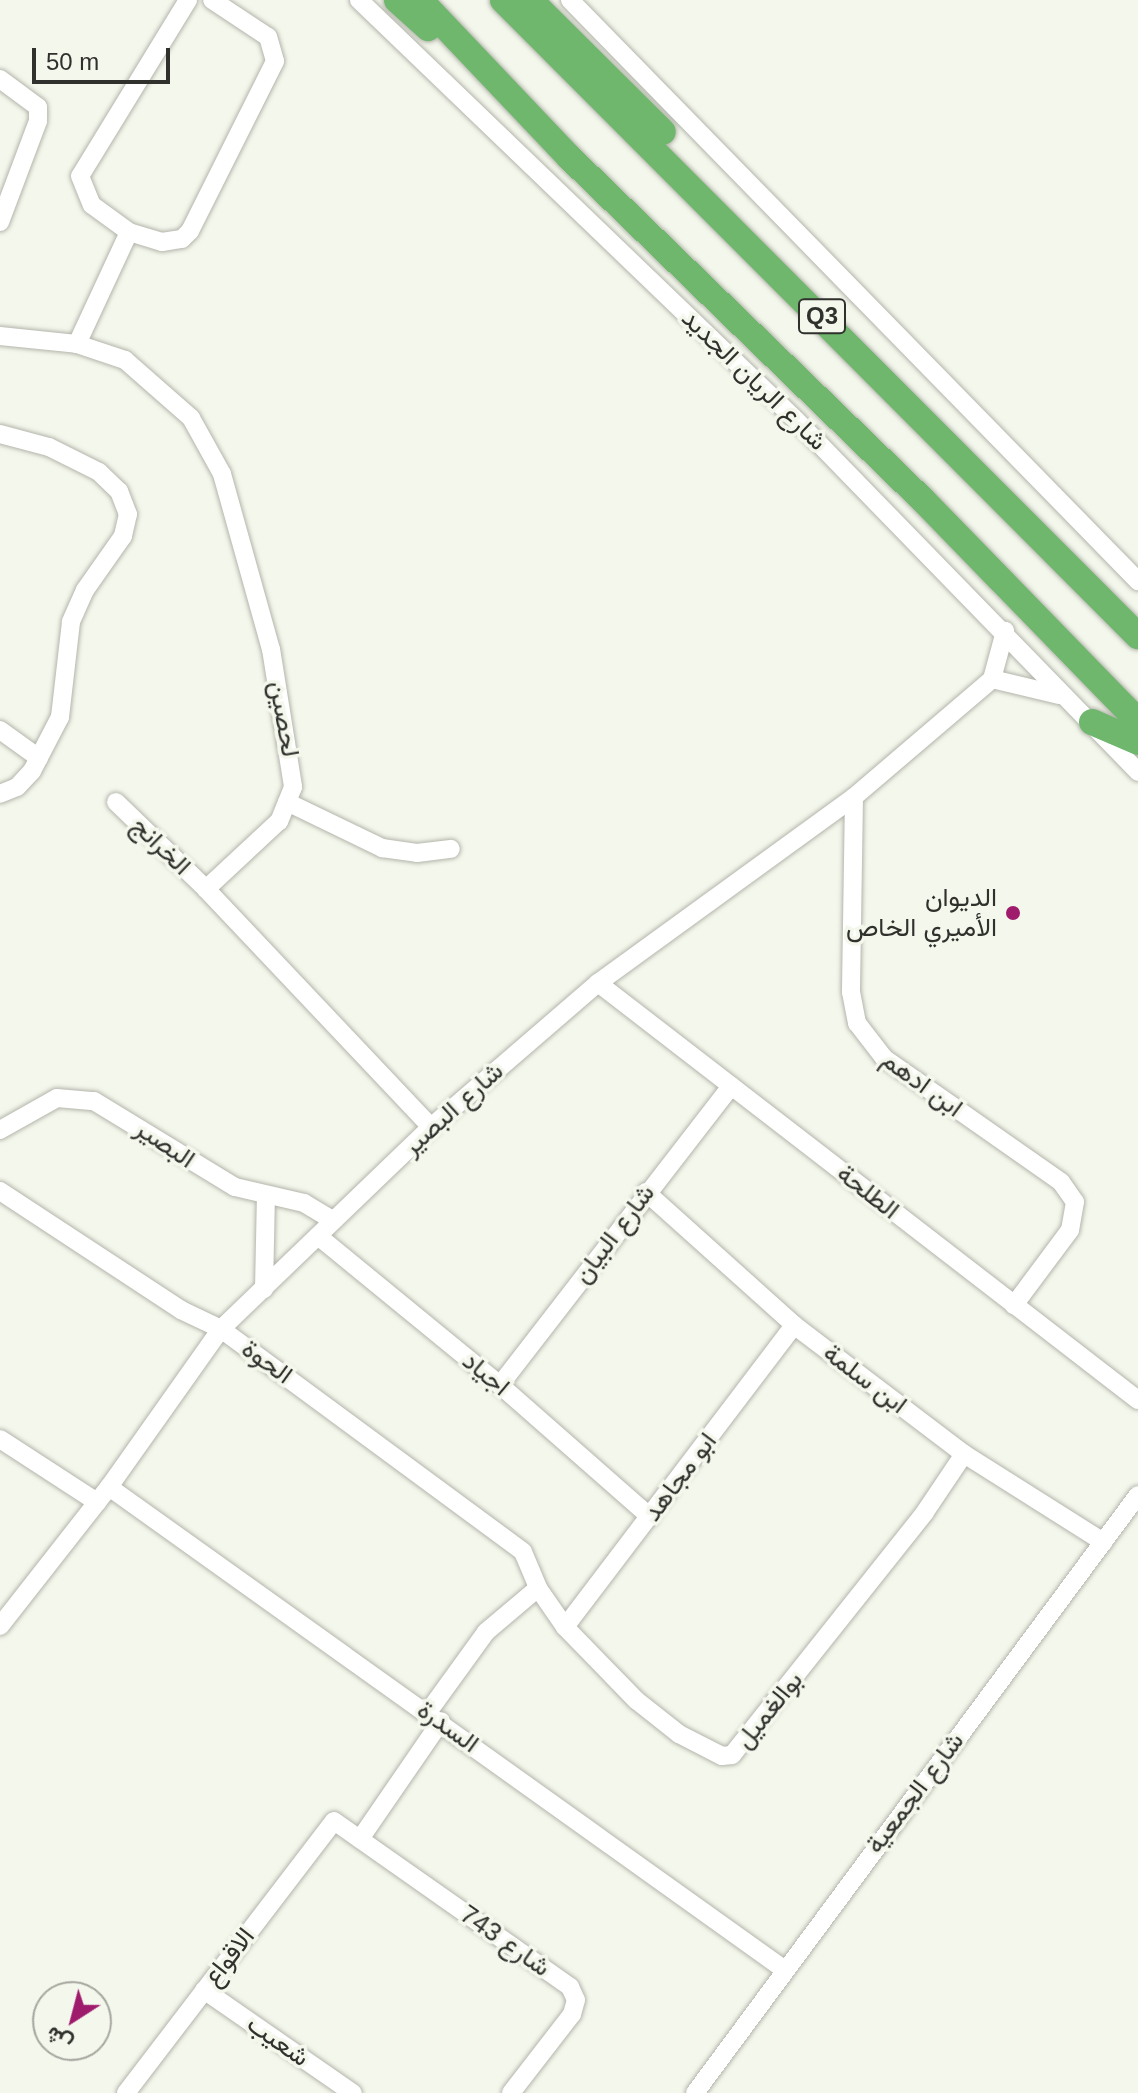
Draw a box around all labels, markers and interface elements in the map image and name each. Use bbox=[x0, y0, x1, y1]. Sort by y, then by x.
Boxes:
scale bar bbox=[36, 32, 174, 82]
text: 50 m bbox=[46, 48, 99, 75]
road number: Q3 bbox=[796, 296, 848, 336]
street label: شارع الريان الجديد bbox=[675, 303, 833, 457]
street label: لحصين bbox=[262, 679, 306, 759]
street label: الخرانج bbox=[125, 810, 197, 882]
place label: الديوان الأميري الخاص bbox=[846, 882, 997, 944]
marker: الديوان الأميري الخاص bbox=[1004, 904, 1022, 922]
street label: ابن ادهم bbox=[875, 1044, 969, 1124]
street label: شارع البصير bbox=[396, 1056, 510, 1162]
street label: البصير bbox=[129, 1113, 201, 1175]
street label: الطلحة bbox=[831, 1158, 905, 1226]
street label: شارع البيان bbox=[567, 1178, 661, 1290]
street label: الحوة bbox=[236, 1333, 298, 1391]
street label: ابن سلمة bbox=[817, 1337, 913, 1421]
street label: اجياد bbox=[456, 1345, 516, 1403]
street label: ابو مجاهد bbox=[637, 1427, 723, 1527]
street label: بوالغميل bbox=[728, 1665, 810, 1755]
street label: السدرة bbox=[411, 1694, 485, 1760]
street label: شارع الجمعية bbox=[859, 1726, 971, 1860]
street label: شارع 743 bbox=[454, 1899, 556, 1983]
street label: الاقواع bbox=[197, 1922, 261, 1992]
north arrow bbox=[32, 1981, 112, 2061]
street label: شعيب bbox=[241, 2008, 315, 2074]
text: ش bbox=[41, 2021, 77, 2057]

